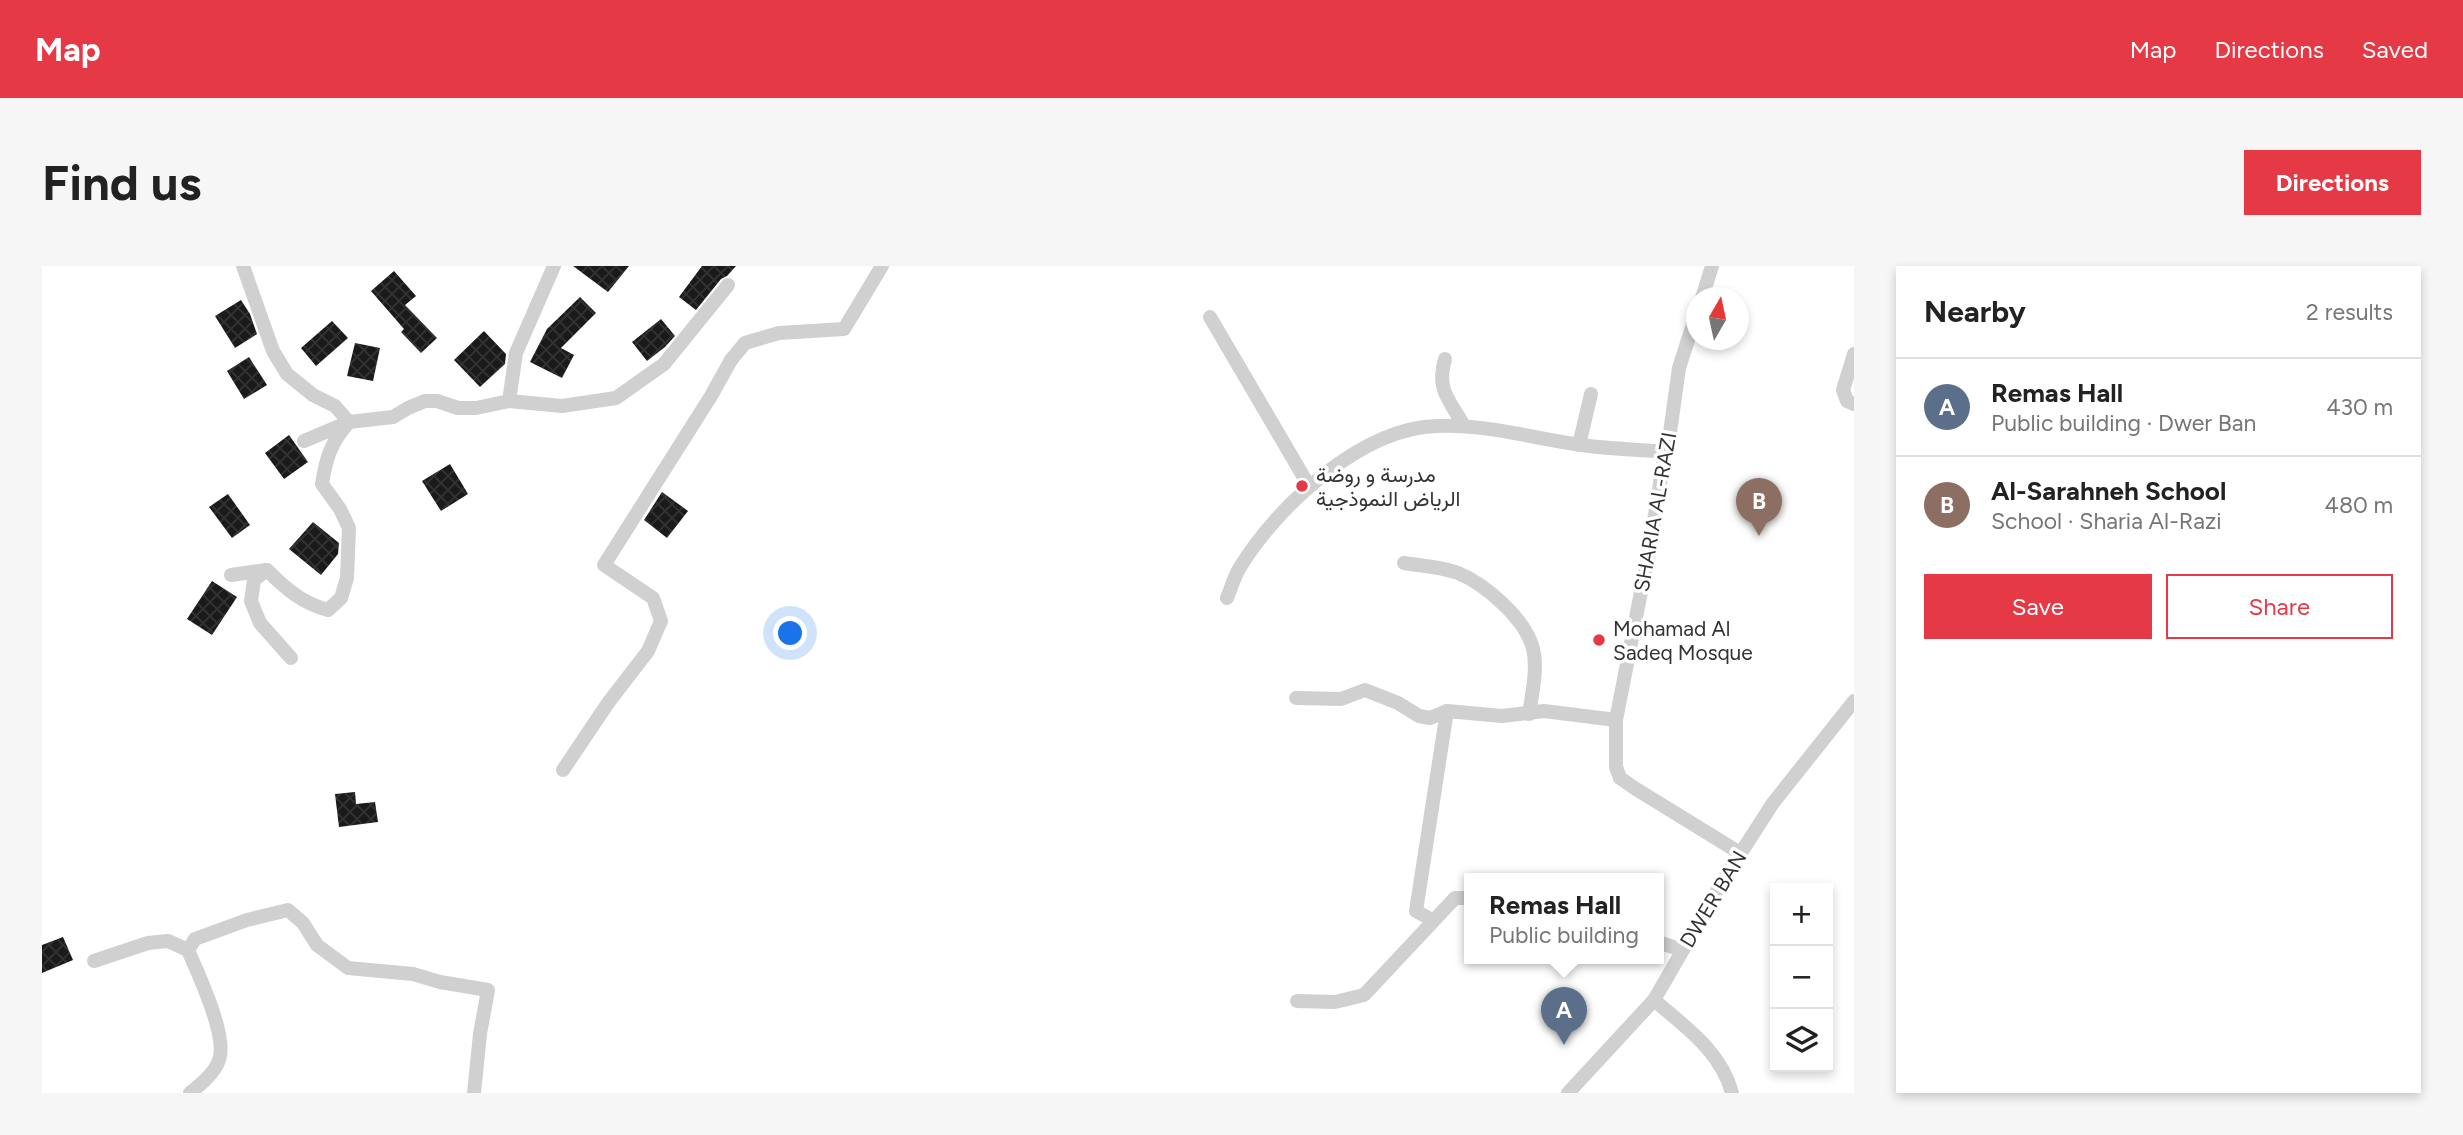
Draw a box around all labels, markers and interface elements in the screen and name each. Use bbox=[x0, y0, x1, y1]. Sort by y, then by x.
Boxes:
text: Map bbox=[35, 30, 101, 69]
text: Map bbox=[2130, 35, 2176, 64]
text: Directions bbox=[2214, 35, 2324, 64]
text: Saved bbox=[2362, 35, 2428, 64]
button: Directions bbox=[2244, 150, 2421, 215]
text: Find us bbox=[42, 153, 201, 212]
north arrow bbox=[1686, 287, 1749, 350]
text: Nearby bbox=[1924, 293, 2026, 330]
text: 2 results bbox=[2306, 298, 2393, 326]
text: Remas Hall bbox=[1991, 377, 2123, 409]
text: A bbox=[1939, 393, 1955, 421]
text: 430 m bbox=[2326, 393, 2393, 421]
text: Public building · Dwer Ban bbox=[1991, 409, 2256, 437]
street label: SHARIA AL-RAZI bbox=[1629, 430, 1681, 594]
place label: مدرسة و روضة الرياض النموذجية bbox=[1316, 462, 1460, 512]
text: Al-Sarahneh School bbox=[1991, 475, 2226, 507]
marker: مدرسة و روضة الرياض النموذجية bbox=[1294, 478, 1310, 494]
pin: B bbox=[1736, 478, 1782, 536]
text: B bbox=[1940, 491, 1954, 519]
text: 480 m bbox=[2325, 491, 2393, 519]
text: School · Sharia Al-Razi bbox=[1991, 507, 2222, 535]
button: Save bbox=[1924, 574, 2152, 639]
button: Share bbox=[2166, 574, 2393, 639]
your location bbox=[773, 616, 807, 650]
place label: Mohamad Al Sadeq Mosque bbox=[1613, 616, 1753, 665]
marker: Mohamad Al Sadeq Mosque bbox=[1591, 632, 1607, 648]
street label: DWER BAN bbox=[1674, 846, 1752, 952]
popup bbox=[1464, 873, 1664, 964]
map controls bbox=[1770, 883, 1833, 1072]
button: + bbox=[1770, 883, 1833, 946]
text: Remas Hall bbox=[1489, 889, 1621, 921]
text: Public building bbox=[1489, 921, 1639, 949]
button: − bbox=[1770, 946, 1833, 1009]
pin: A bbox=[1541, 987, 1587, 1045]
button: layers bbox=[1770, 1009, 1833, 1072]

